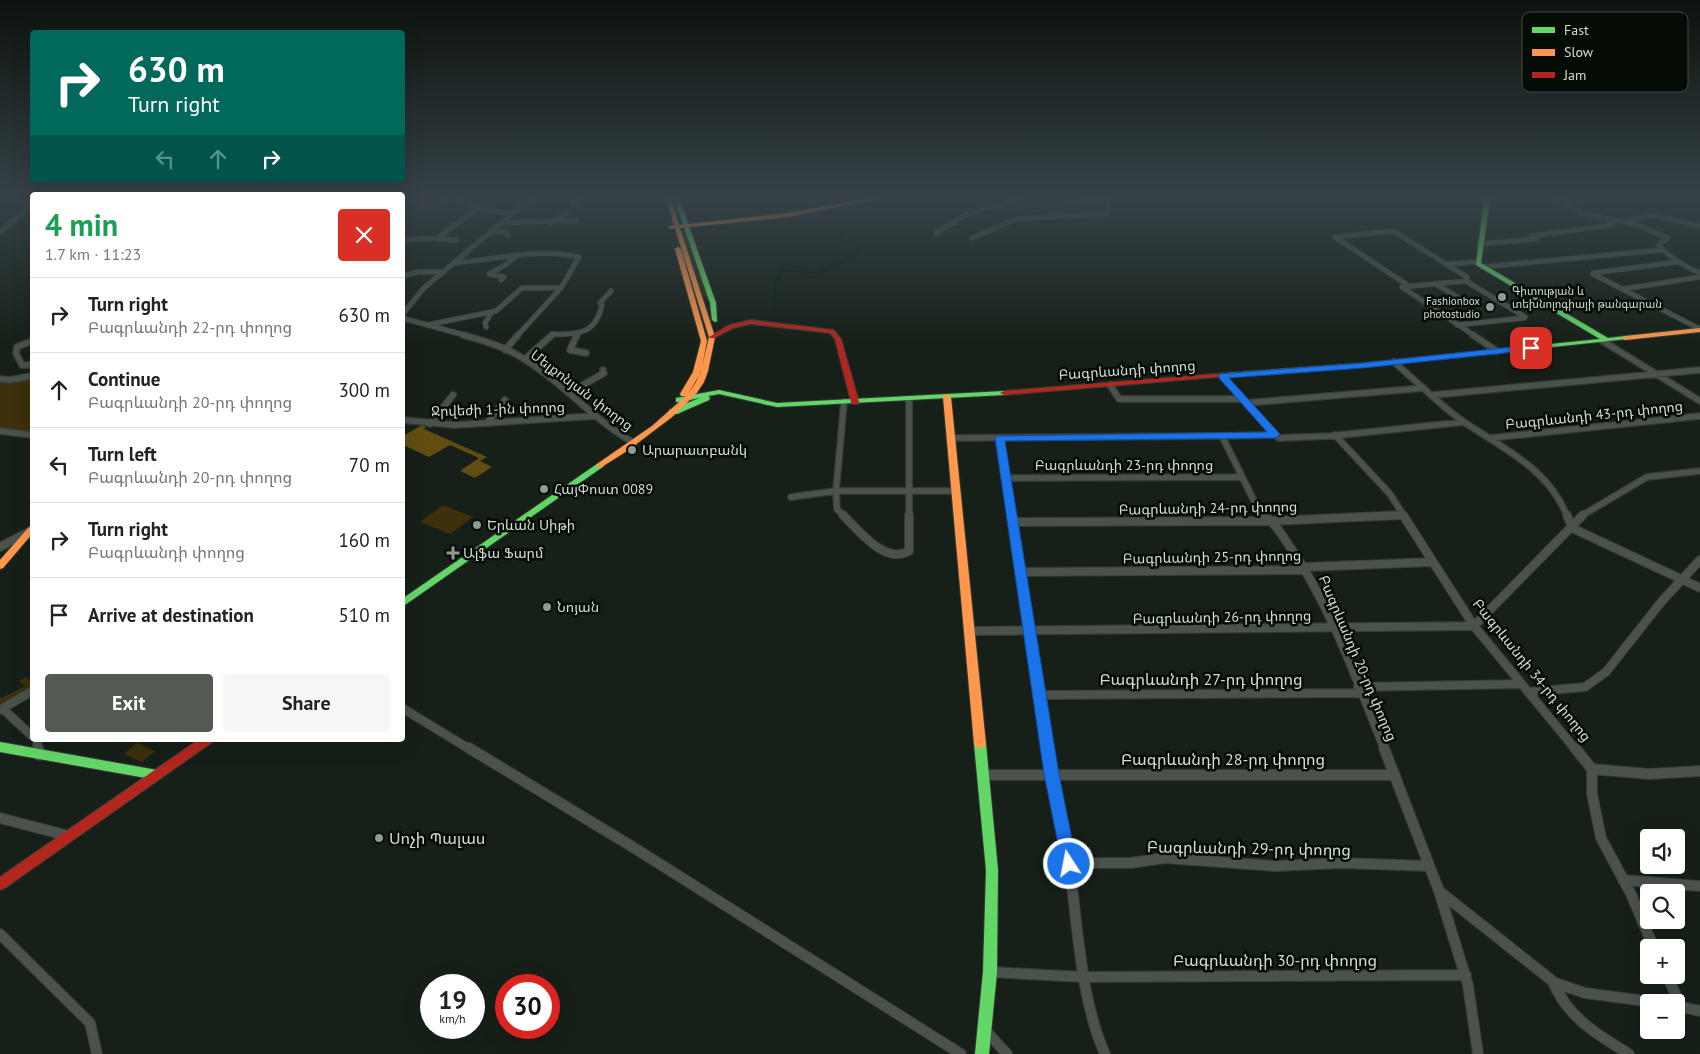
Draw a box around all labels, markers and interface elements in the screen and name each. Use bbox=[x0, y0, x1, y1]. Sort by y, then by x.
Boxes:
legend bbox=[1522, 12, 1688, 92]
text: Fast bbox=[1564, 21, 1589, 39]
text: Slow bbox=[1564, 43, 1594, 61]
text: 630 m bbox=[128, 46, 225, 92]
icon: right bbox=[45, 50, 110, 115]
text: Jam bbox=[1563, 66, 1586, 84]
text: Turn right bbox=[128, 90, 220, 118]
icon: left bbox=[151, 145, 179, 173]
icon: ahead bbox=[204, 145, 232, 173]
icon: right bbox=[257, 145, 285, 173]
text: 4 min bbox=[45, 205, 118, 244]
button: close bbox=[338, 209, 390, 261]
text: 1.7 km · 11:23 bbox=[45, 244, 141, 264]
place label: Գիտության և տեխնոլոգիայի թանգարան bbox=[1512, 284, 1662, 311]
marker: Գիտության և տեխնոլոգիայի թանգարան bbox=[1496, 291, 1508, 303]
text: Turn right bbox=[88, 292, 168, 316]
place label: Fashionbox photostudio bbox=[1424, 294, 1480, 321]
icon: right bbox=[45, 301, 73, 329]
marker: Fashionbox photostudio bbox=[1484, 301, 1496, 313]
text: 630 m bbox=[338, 303, 390, 327]
text: Բագրևանդի 22-րդ փողոց bbox=[88, 317, 292, 337]
pin bbox=[1510, 327, 1552, 369]
icon: arrive bbox=[1517, 334, 1545, 362]
street label: Մելքոնյան փողոց bbox=[527, 346, 637, 434]
street label: Բագրևանդի փողոց bbox=[1058, 356, 1196, 384]
text: Continue bbox=[88, 367, 160, 391]
icon: ahead bbox=[45, 376, 73, 404]
text: 300 m bbox=[338, 378, 390, 402]
text: Բագրևանդի 20-րդ փողոց bbox=[88, 392, 292, 412]
street label: Բագրևանդի 43-րդ փողոց bbox=[1504, 397, 1684, 433]
street label: Ջրվեժի 1-ին փողոց bbox=[431, 398, 565, 420]
place label: Արարատբանկ bbox=[642, 441, 747, 459]
text: Turn left bbox=[88, 442, 157, 466]
marker: Արարատբանկ bbox=[626, 444, 638, 456]
icon: left bbox=[45, 451, 73, 479]
text: 70 m bbox=[349, 453, 390, 477]
street label: Բագրևանդի 23-րդ փողոց bbox=[1035, 456, 1213, 474]
text: Բագրևանդի 20-րդ փողոց bbox=[88, 467, 292, 487]
place label: ՀայՓոստ 0089 bbox=[554, 480, 653, 498]
marker: ՀայՓոստ 0089 bbox=[538, 483, 550, 495]
street label: Բագրևանդի 24-րդ փողոց bbox=[1119, 497, 1297, 519]
place label: Երևան Սիթի bbox=[487, 516, 575, 534]
text: Turn right bbox=[88, 517, 168, 541]
marker: Երևան Սիթի bbox=[471, 519, 483, 531]
icon: right bbox=[45, 526, 73, 554]
text: 160 m bbox=[338, 528, 390, 552]
text: Բագրևանդի փողոց bbox=[88, 542, 245, 562]
place label: Ալֆա Ֆարմ bbox=[463, 544, 543, 562]
street label: Բագրևանդի 25-րդ փողոց bbox=[1123, 546, 1301, 568]
marker: Ալֆա Ֆարմ bbox=[447, 547, 459, 559]
street label: Բագրևանդի 20-րդ փողոց bbox=[1315, 572, 1401, 744]
street label: Բագրևանդի 34-րդ փողոց bbox=[1469, 595, 1595, 745]
place label: Նոյան bbox=[557, 598, 599, 616]
icon: arrive bbox=[45, 601, 73, 629]
marker: Նոյան bbox=[541, 601, 553, 613]
text: Arrive at destination bbox=[88, 603, 254, 627]
text: 510 m bbox=[338, 603, 390, 627]
street label: Բագրևանդի 26-րդ փողոց bbox=[1133, 606, 1311, 628]
street label: Բագրևանդի 27-րդ փողոց bbox=[1099, 669, 1303, 689]
button: Exit bbox=[45, 674, 213, 732]
button: Share bbox=[223, 674, 390, 732]
street label: Բագրևանդի 28-րդ փողոց bbox=[1121, 749, 1325, 769]
place label: Սոչի Պալաս bbox=[389, 828, 485, 848]
map controls bbox=[1640, 829, 1685, 1039]
button: sound bbox=[1640, 829, 1685, 874]
marker: Սոչի Պալաս bbox=[373, 832, 385, 844]
street label: Բագրևանդի 29-րդ փողոց bbox=[1147, 836, 1351, 860]
position arrow bbox=[1042, 837, 1094, 889]
button: search bbox=[1640, 884, 1685, 929]
button: + bbox=[1640, 939, 1685, 984]
street label: Բագրևանդի 30-րդ փողոց bbox=[1173, 950, 1377, 970]
speed limit sign: 30 bbox=[495, 974, 560, 1039]
text: 19 bbox=[438, 984, 467, 1016]
button: − bbox=[1640, 994, 1685, 1039]
text: km/h bbox=[439, 1011, 466, 1026]

